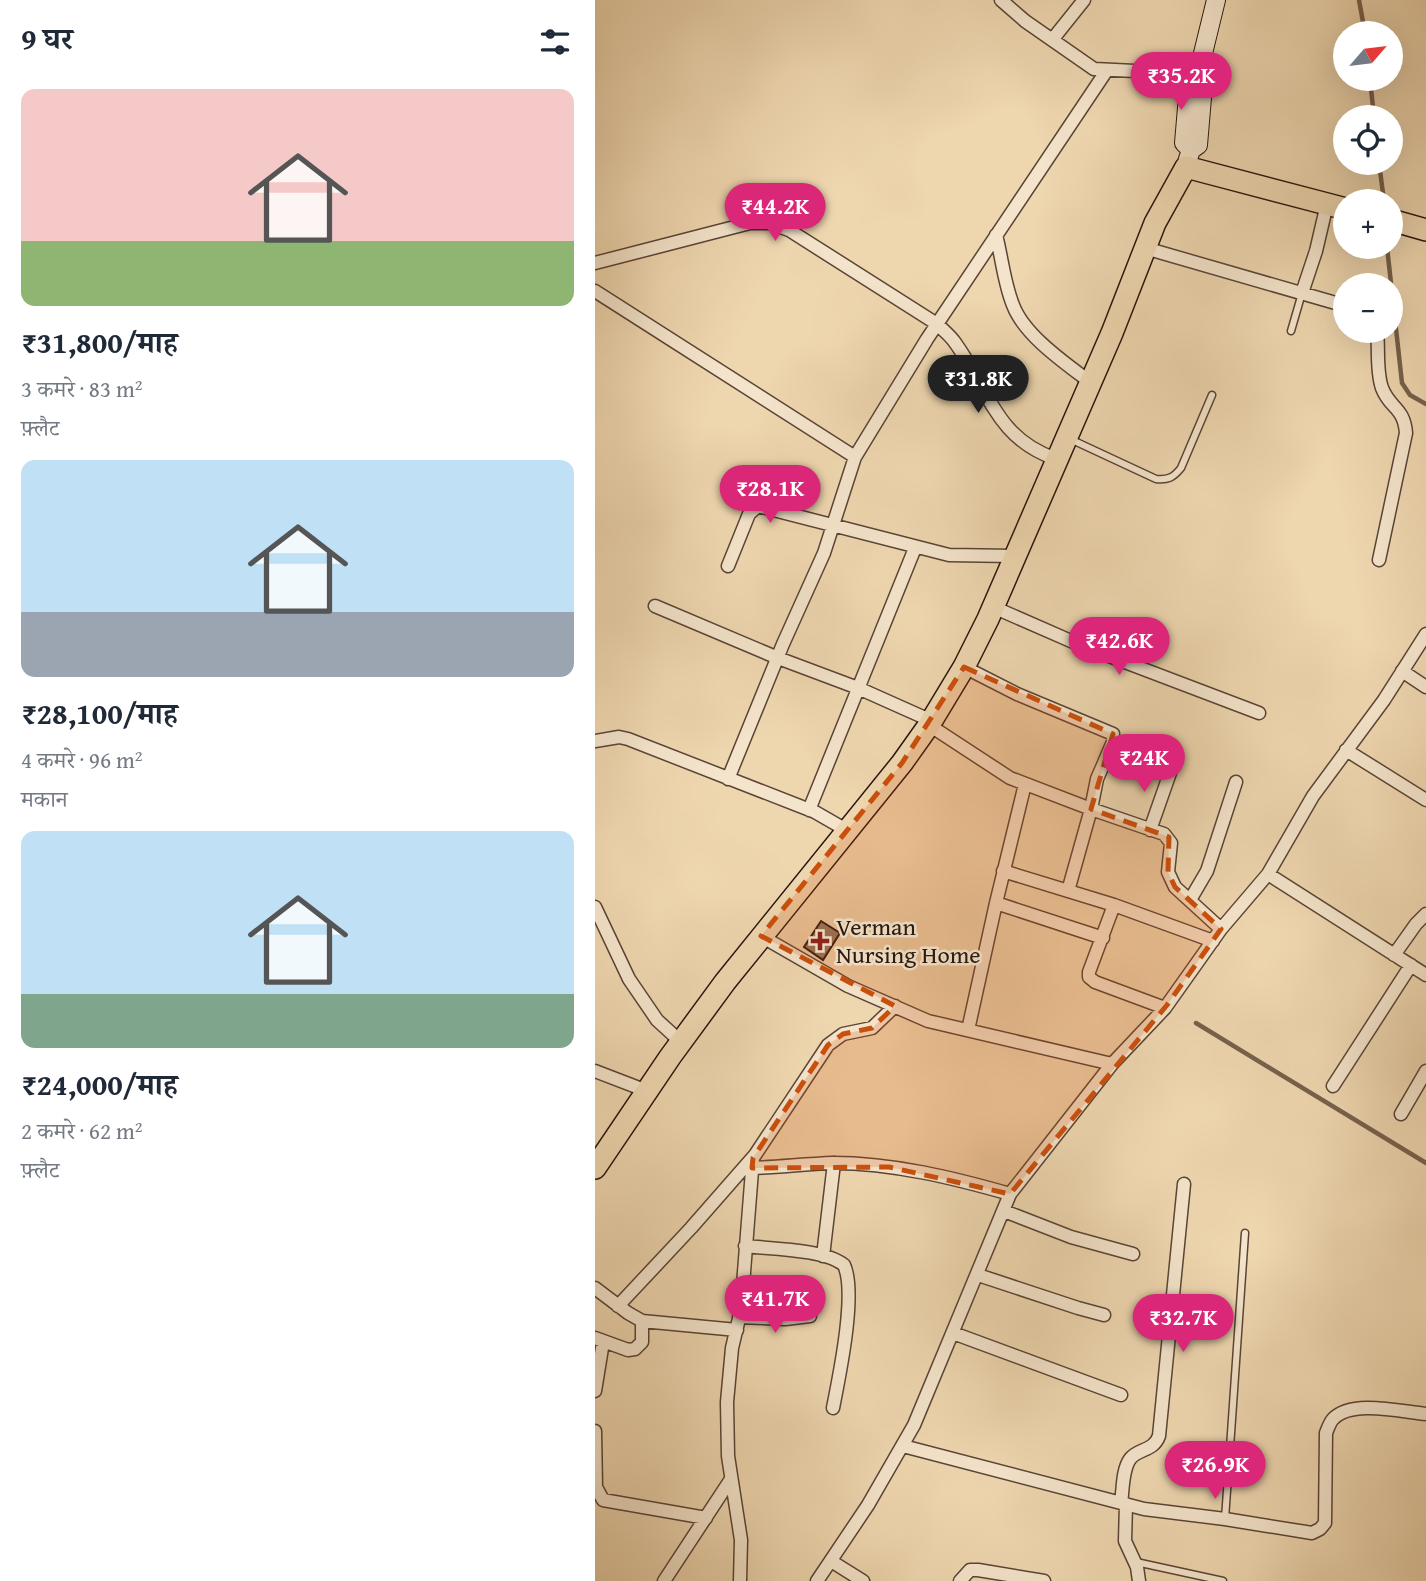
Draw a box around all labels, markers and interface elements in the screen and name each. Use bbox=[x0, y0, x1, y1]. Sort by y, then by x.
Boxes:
text: 9 घर bbox=[21, 16, 73, 60]
north arrow bbox=[1333, 21, 1403, 91]
map controls bbox=[1333, 21, 1403, 343]
icon: filters bbox=[536, 23, 574, 61]
pin: ₹35.2K bbox=[1124, 52, 1238, 112]
text: ₹35.2K bbox=[1147, 58, 1215, 91]
button: locate bbox=[1333, 105, 1403, 175]
icon: home bbox=[235, 135, 361, 261]
pin: ₹44.2K bbox=[718, 184, 832, 243]
text: ₹44.2K bbox=[741, 189, 809, 222]
button: + bbox=[1333, 189, 1403, 259]
button: − bbox=[1333, 273, 1403, 343]
text: ₹31,800/माह bbox=[21, 320, 178, 364]
pin: ₹31.8K bbox=[921, 356, 1035, 415]
text: ₹31.8K bbox=[944, 361, 1012, 394]
text: 3 कमरे · 83 m² bbox=[21, 372, 143, 405]
text: फ़्लैट bbox=[21, 411, 59, 444]
pin: ₹28.1K bbox=[713, 466, 827, 525]
text: ₹28.1K bbox=[736, 471, 804, 504]
icon: home bbox=[235, 506, 361, 632]
pin: ₹42.6K bbox=[1062, 618, 1176, 677]
text: ₹42.6K bbox=[1085, 623, 1153, 656]
text: ₹28,100/माह bbox=[21, 691, 178, 735]
pin: ₹24K bbox=[1103, 734, 1185, 794]
text: ₹24K bbox=[1119, 740, 1169, 773]
text: 4 कमरे · 96 m² bbox=[21, 743, 143, 776]
text: मकान bbox=[21, 782, 68, 815]
icon: home bbox=[235, 877, 361, 1003]
place label: Verman Nursing Home bbox=[836, 909, 981, 972]
marker: Verman Nursing Home bbox=[810, 931, 830, 951]
text: ₹24,000/माह bbox=[21, 1062, 178, 1106]
text: 2 कमरे · 62 m² bbox=[21, 1114, 143, 1147]
text: फ़्लैट bbox=[21, 1153, 59, 1186]
pin: ₹41.7K bbox=[718, 1276, 832, 1335]
text: ₹41.7K bbox=[741, 1281, 809, 1314]
pin: ₹32.7K bbox=[1126, 1294, 1240, 1354]
text: ₹32.7K bbox=[1149, 1300, 1217, 1333]
pin: ₹26.9K bbox=[1158, 1442, 1272, 1501]
text: ₹26.9K bbox=[1181, 1447, 1249, 1480]

